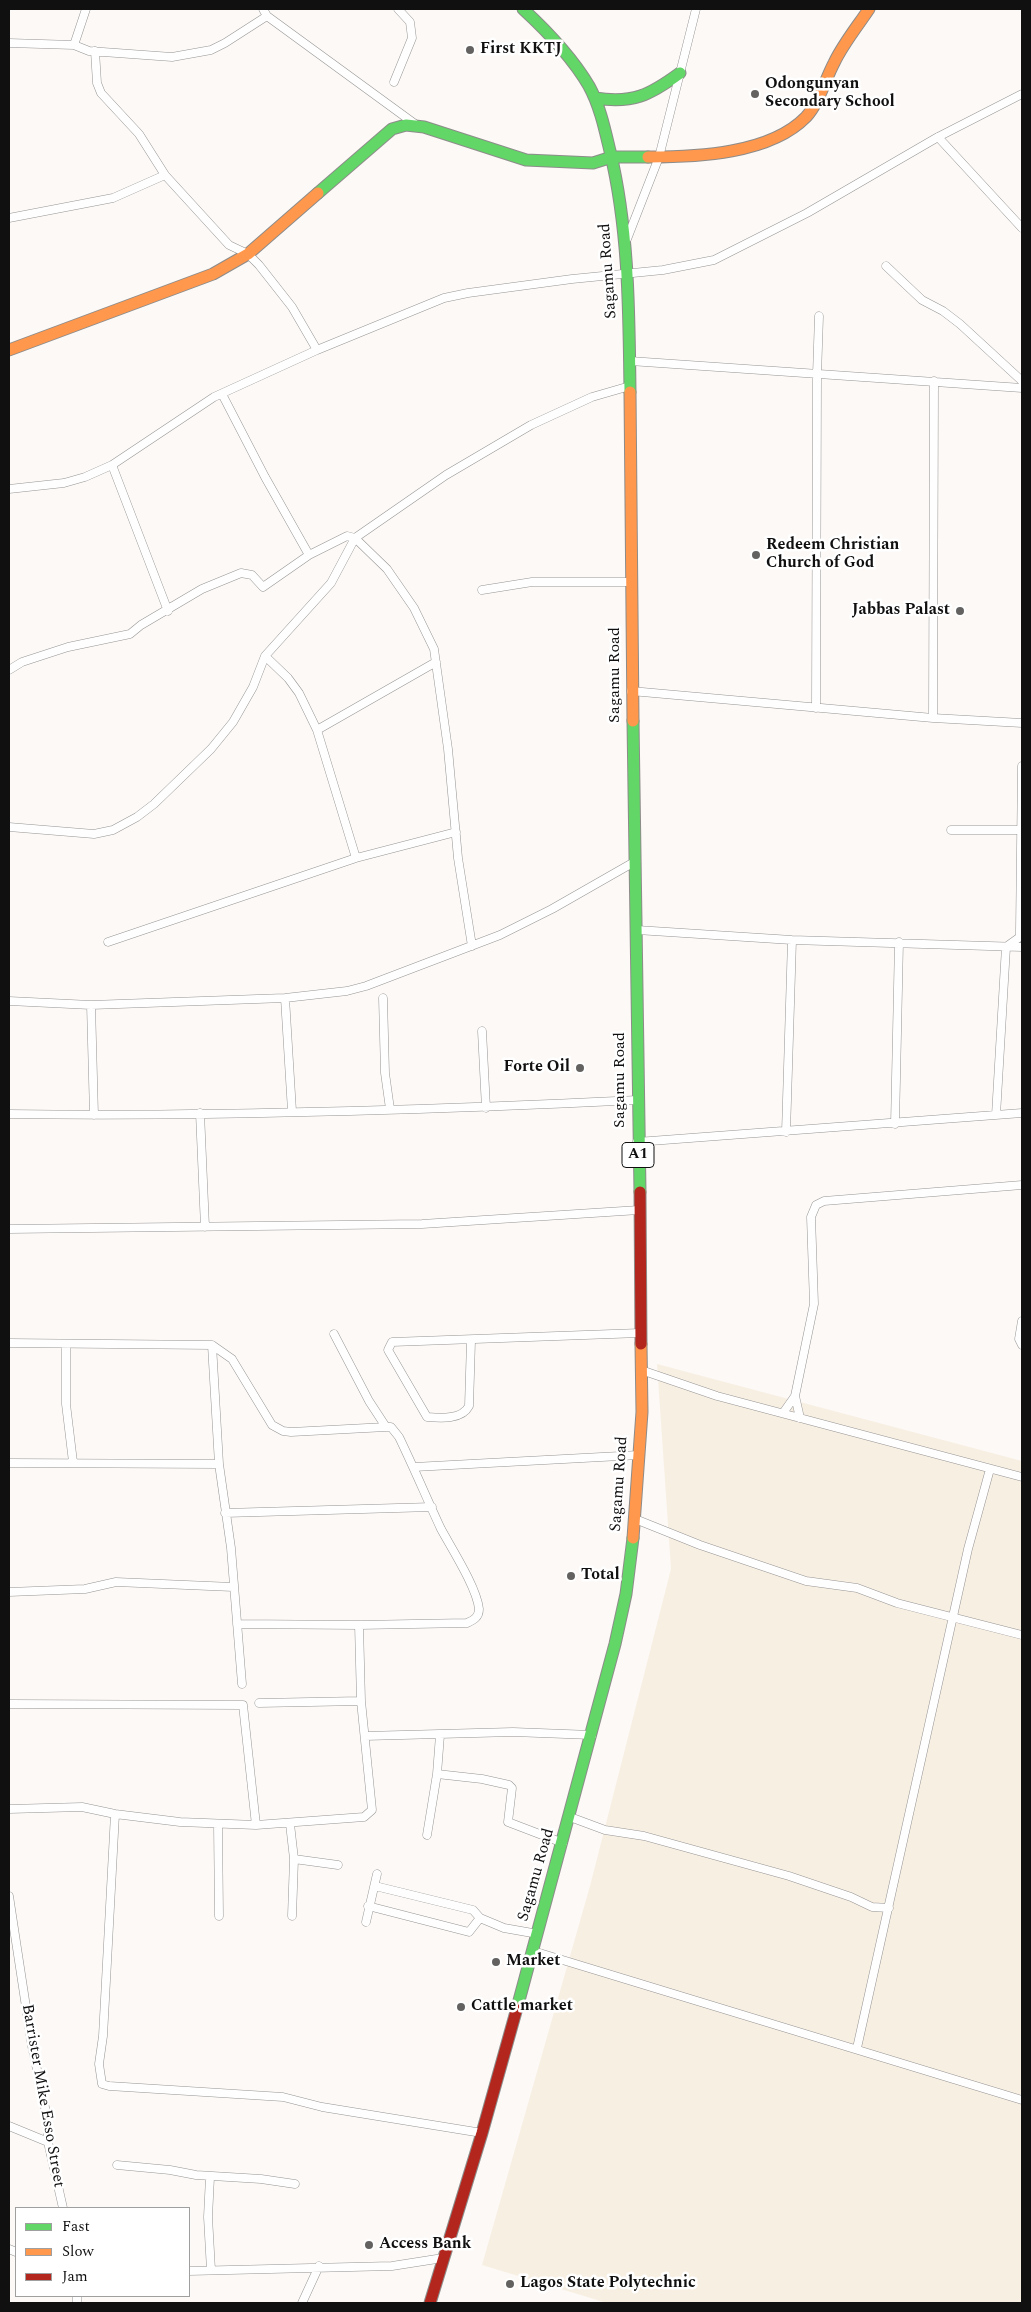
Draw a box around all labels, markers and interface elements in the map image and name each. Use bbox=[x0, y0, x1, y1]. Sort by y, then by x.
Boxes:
place label: First KKTJ bbox=[480, 40, 562, 60]
marker: First KKTJ bbox=[464, 44, 476, 56]
place label: Odongunyan Secondary School bbox=[765, 75, 895, 113]
marker: Odongunyan Secondary School bbox=[749, 88, 761, 100]
street label: Sagamu Road bbox=[596, 223, 622, 319]
place label: Redeem Christian Church of God bbox=[766, 536, 899, 574]
marker: Redeem Christian Church of God bbox=[750, 549, 762, 561]
place label: Jabbas Palast bbox=[852, 601, 950, 621]
marker: Jabbas Palast bbox=[954, 605, 966, 617]
street label: Sagamu Road bbox=[606, 627, 626, 723]
street label: Sagamu Road bbox=[611, 1032, 631, 1128]
place label: Forte Oil bbox=[503, 1058, 570, 1078]
marker: Forte Oil bbox=[574, 1062, 586, 1074]
road number: A1 bbox=[622, 1142, 654, 1168]
street label: Sagamu Road bbox=[607, 1436, 633, 1532]
place label: Total bbox=[581, 1566, 620, 1586]
marker: Total bbox=[565, 1570, 577, 1582]
street label: Sagamu Road bbox=[515, 1826, 559, 1924]
place label: Market bbox=[506, 1952, 560, 1972]
marker: Market bbox=[490, 1956, 502, 1968]
place label: Cattle market bbox=[471, 1997, 573, 2017]
marker: Cattle market bbox=[455, 2001, 467, 2013]
street label: Barrister Mike Esso Street bbox=[16, 2003, 68, 2189]
legend bbox=[15, 2207, 190, 2297]
text: Fast bbox=[62, 2215, 90, 2238]
place label: Access Bank bbox=[379, 2235, 471, 2255]
marker: Access Bank bbox=[363, 2239, 375, 2251]
text: Slow bbox=[62, 2240, 94, 2263]
text: Jam bbox=[62, 2265, 88, 2288]
place label: Lagos State Polytechnic bbox=[520, 2274, 696, 2294]
marker: Lagos State Polytechnic bbox=[504, 2278, 516, 2290]

